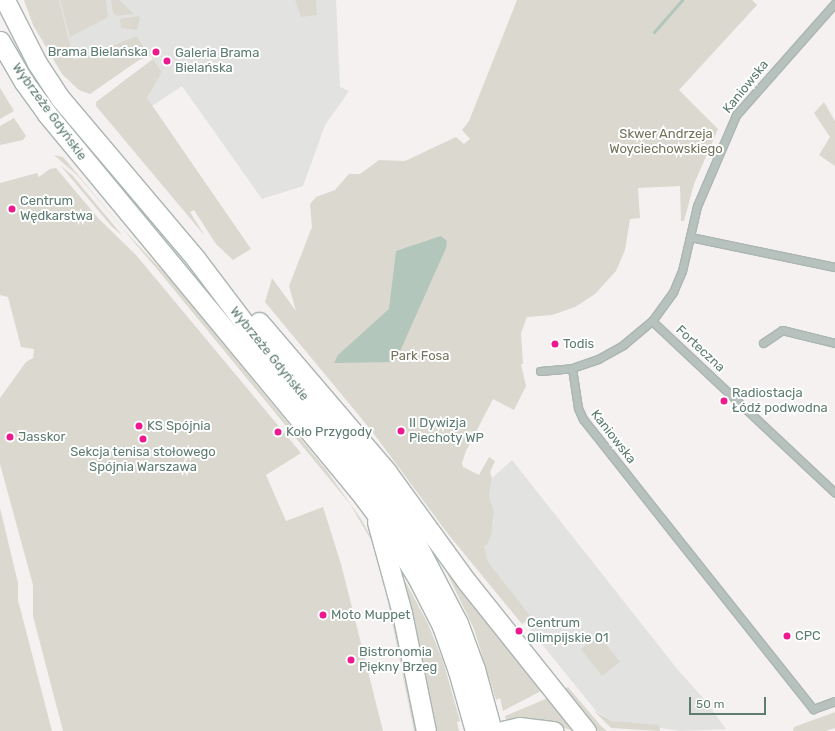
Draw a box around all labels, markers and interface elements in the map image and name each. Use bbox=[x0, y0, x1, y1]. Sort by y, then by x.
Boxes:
place label: Brama Bielańska bbox=[48, 44, 148, 60]
place label: Galeria Brama Bielańska bbox=[175, 46, 259, 77]
marker: Brama Bielańska bbox=[151, 47, 161, 57]
marker: Galeria Brama Bielańska bbox=[162, 56, 172, 66]
street label: Kaniowska bbox=[720, 57, 772, 117]
street label: Wybrzeże Gdyńskie bbox=[8, 60, 90, 164]
park label: Skwer Andrzeja Woyciechowskiego bbox=[609, 127, 723, 158]
place label: Centrum Wędkarstwa bbox=[20, 194, 93, 225]
marker: Centrum Wędkarstwa bbox=[7, 204, 17, 214]
street label: Wybrzeże Gdyńskie bbox=[226, 304, 312, 404]
street label: Forteczna bbox=[672, 322, 728, 376]
place label: Todis bbox=[563, 336, 594, 352]
marker: Todis bbox=[550, 339, 560, 349]
park label: Park Fosa bbox=[391, 348, 449, 364]
place label: Radiostacja Łódź podwodna bbox=[732, 386, 828, 417]
marker: Radiostacja Łódź podwodna bbox=[719, 396, 729, 406]
street label: Kaniowska bbox=[587, 407, 639, 467]
place label: II Dywizja Piechoty WP bbox=[409, 416, 484, 447]
place label: KS Spójnia bbox=[147, 418, 211, 434]
marker: KS Spójnia bbox=[134, 421, 144, 431]
place label: Koło Przygody bbox=[286, 424, 372, 440]
marker: II Dywizja Piechoty WP bbox=[396, 426, 406, 436]
marker: Koło Przygody bbox=[273, 427, 283, 437]
place label: Jasskor bbox=[18, 429, 65, 445]
marker: Jasskor bbox=[5, 432, 15, 442]
marker: Sekcja tenisa stołowego Spójnia Warszawa bbox=[138, 434, 148, 444]
place label: Sekcja tenisa stołowego Spójnia Warszawa bbox=[70, 445, 216, 476]
place label: Moto Muppet bbox=[331, 607, 410, 623]
marker: Moto Muppet bbox=[318, 610, 328, 620]
place label: Centrum Olimpijskie 01 bbox=[527, 616, 609, 647]
marker: Centrum Olimpijskie 01 bbox=[514, 626, 524, 636]
place label: CPC bbox=[795, 628, 821, 644]
marker: CPC bbox=[782, 631, 792, 641]
place label: Bistronomia Piękny Brzeg bbox=[359, 645, 438, 676]
marker: Bistronomia Piękny Brzeg bbox=[346, 655, 356, 665]
scale bar bbox=[691, 689, 768, 715]
text: 50 m bbox=[696, 697, 724, 711]

